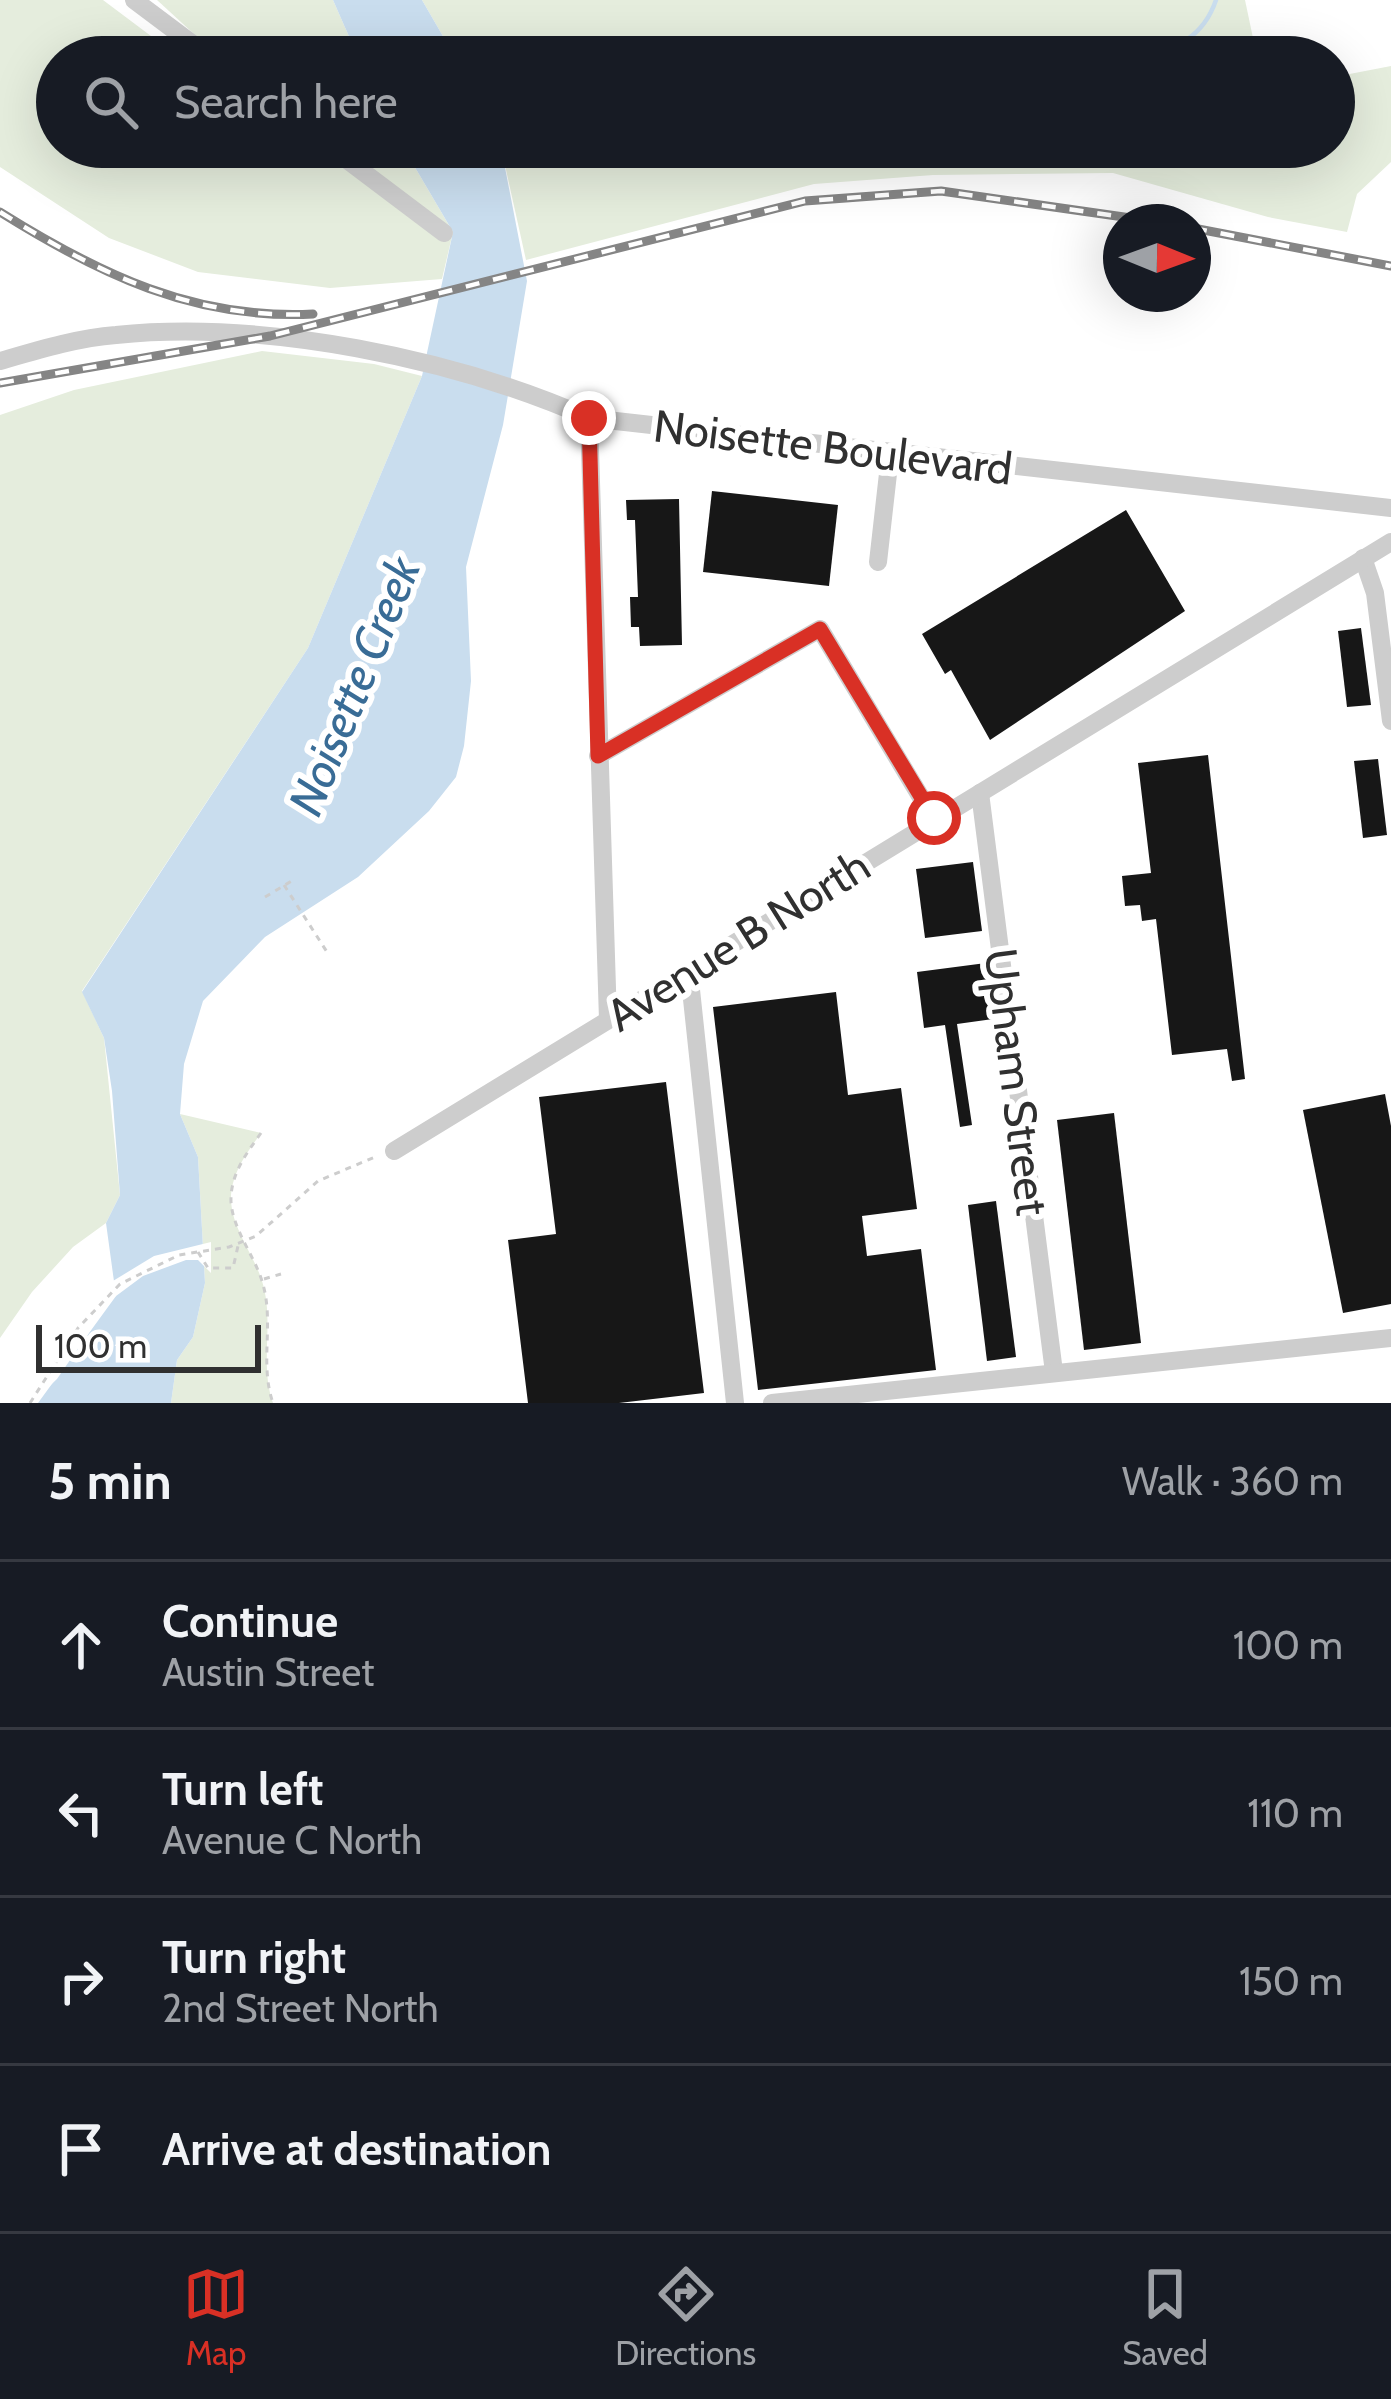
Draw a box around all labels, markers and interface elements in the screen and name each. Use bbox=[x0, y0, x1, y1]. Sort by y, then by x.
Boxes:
search box bbox=[36, 36, 1355, 168]
icon: search bbox=[78, 69, 144, 135]
text: Search here bbox=[174, 75, 398, 129]
north arrow bbox=[1103, 204, 1211, 312]
route end bbox=[562, 391, 616, 445]
street label: Noisette Boulevard bbox=[651, 398, 1015, 496]
water label: Noisette Creek bbox=[276, 547, 433, 824]
route start bbox=[907, 791, 961, 845]
street label: Avenue B North bbox=[597, 838, 879, 1042]
street label: Upham Street bbox=[974, 946, 1060, 1218]
scale bar bbox=[36, 1319, 261, 1372]
text: 100 m bbox=[54, 1326, 147, 1366]
text: 5 min bbox=[48, 1450, 172, 1512]
text: Walk · 360 m bbox=[1122, 1457, 1343, 1505]
text: Continue bbox=[162, 1594, 338, 1648]
icon: ahead bbox=[48, 1612, 114, 1678]
text: 100 m bbox=[1233, 1621, 1343, 1669]
text: Austin Street bbox=[162, 1648, 374, 1696]
text: Turn left bbox=[162, 1762, 324, 1816]
icon: left bbox=[48, 1780, 114, 1846]
text: 110 m bbox=[1247, 1789, 1343, 1837]
text: Avenue C North bbox=[162, 1816, 422, 1864]
text: Turn right bbox=[162, 1930, 346, 1984]
icon: right bbox=[48, 1948, 114, 2014]
text: 150 m bbox=[1239, 1957, 1343, 2005]
text: 2nd Street North bbox=[162, 1984, 439, 2032]
icon: arrive bbox=[48, 2116, 114, 2182]
text: Arrive at destination bbox=[162, 2122, 551, 2176]
tab: Map bbox=[183, 2261, 249, 2373]
tab: Directions bbox=[615, 2261, 756, 2373]
tab: Saved bbox=[1122, 2261, 1208, 2373]

